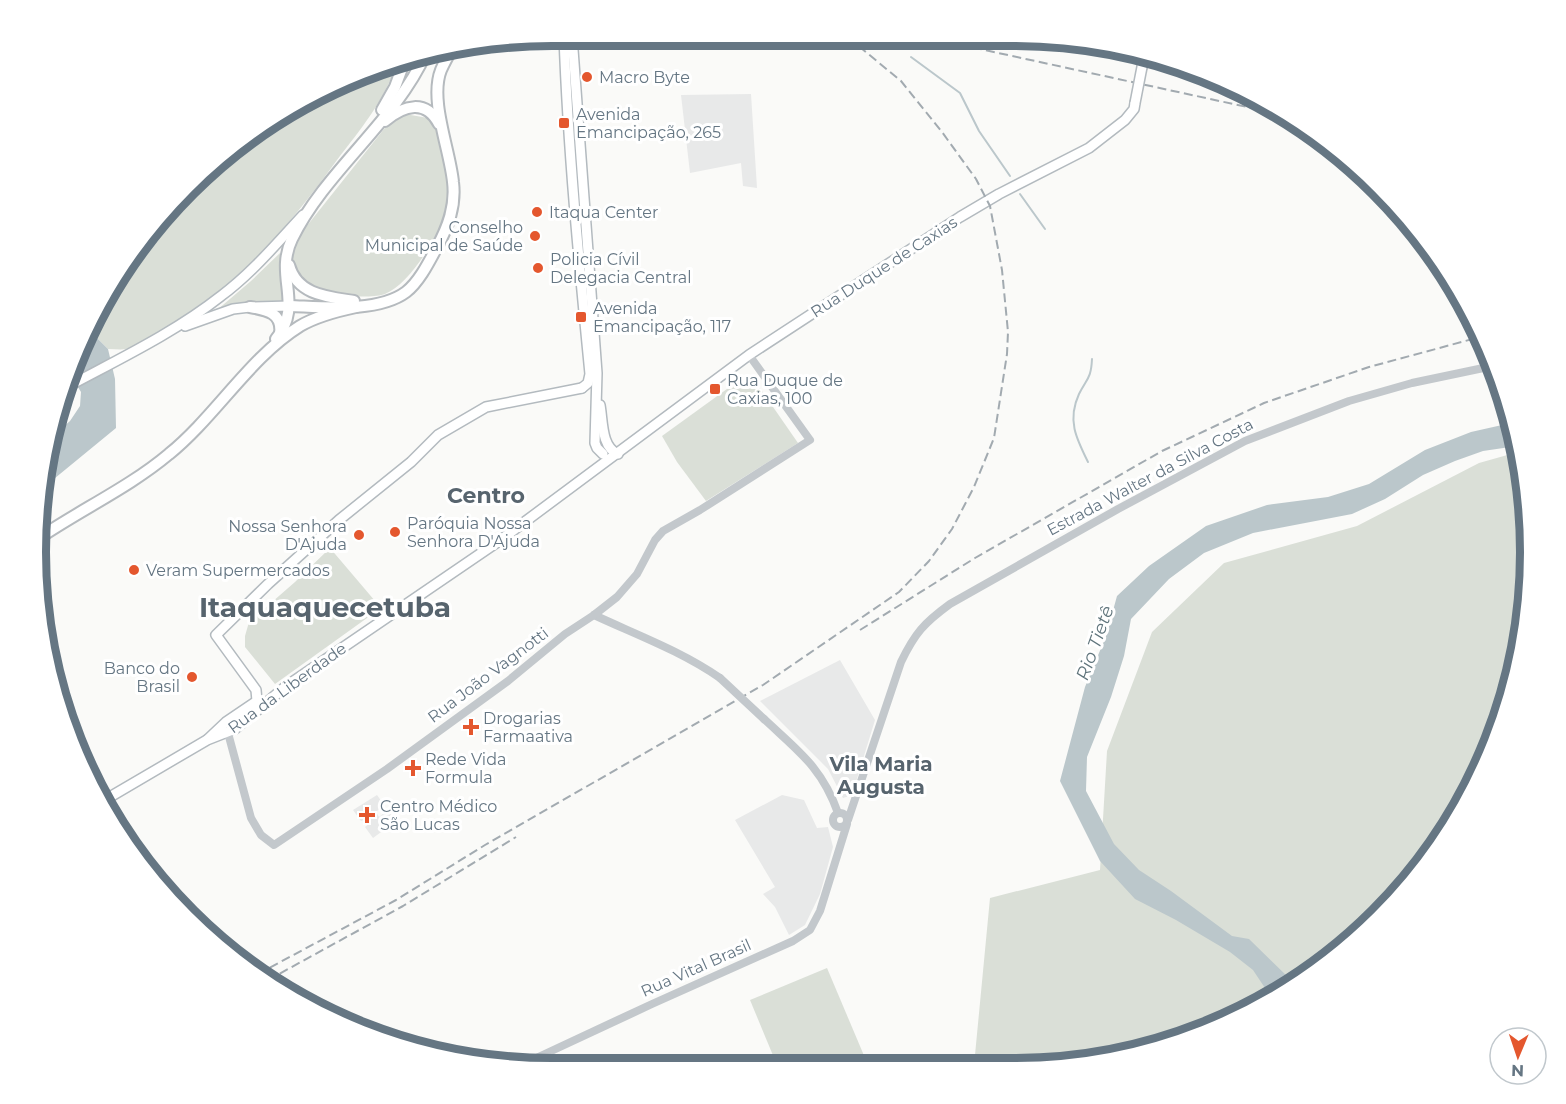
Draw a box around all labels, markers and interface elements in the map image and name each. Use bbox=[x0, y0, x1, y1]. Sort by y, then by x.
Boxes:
place label: Macro Byte bbox=[599, 68, 690, 87]
marker: Macro Byte bbox=[580, 70, 594, 84]
place label: Avenida Emancipação, 265 bbox=[576, 105, 721, 142]
marker: Avenida Emancipação, 265 bbox=[557, 116, 571, 130]
place label: Itaqua Center bbox=[549, 203, 658, 222]
marker: Itaqua Center bbox=[530, 205, 544, 219]
street label: Rua Duque de Caxias bbox=[807, 212, 961, 321]
place label: Conselho Municipal de Saúde bbox=[365, 218, 523, 255]
marker: Conselho Municipal de Saúde bbox=[528, 229, 542, 243]
place label: Policia Cívil Delegacia Central bbox=[550, 250, 692, 287]
marker: Policia Cívil Delegacia Central bbox=[531, 261, 545, 275]
place label: Avenida Emancipação, 117 bbox=[593, 299, 731, 336]
marker: Avenida Emancipação, 117 bbox=[574, 310, 588, 324]
place label: Rua Duque de Caxias, 100 bbox=[727, 371, 843, 408]
marker: Rua Duque de Caxias, 100 bbox=[708, 382, 722, 396]
street label: Estrada Walter da Silva Costa bbox=[1044, 414, 1256, 540]
district label: Centro bbox=[447, 482, 525, 509]
place label: Paróquia Nossa Senhora D'Ajuda bbox=[407, 514, 540, 551]
place label: Nossa Senhora D'Ajuda bbox=[228, 517, 347, 554]
marker: Paróquia Nossa Senhora D'Ajuda bbox=[388, 525, 402, 539]
marker: Nossa Senhora D'Ajuda bbox=[352, 528, 366, 542]
place label: Veram Supermercados bbox=[146, 561, 330, 580]
marker: Veram Supermercados bbox=[127, 563, 141, 577]
district label: Itaquaquecetuba bbox=[199, 590, 451, 624]
water label: Rio Tietê bbox=[1071, 603, 1119, 683]
street label: Rua João Vagnotti bbox=[424, 623, 552, 727]
street label: Rua da Liberdade bbox=[224, 639, 350, 737]
place label: Banco do Brasil bbox=[104, 659, 180, 696]
marker: Banco do Brasil bbox=[185, 670, 199, 684]
place label: Drogarias Farmaativa bbox=[483, 709, 573, 746]
marker: Drogarias Farmaativa bbox=[464, 720, 478, 734]
place label: Rede Vida Formula bbox=[425, 750, 506, 787]
district label: Vila Maria Augusta bbox=[828, 752, 933, 799]
marker: Rede Vida Formula bbox=[406, 761, 420, 775]
place label: Centro Médico São Lucas bbox=[380, 797, 497, 834]
marker: Centro Médico São Lucas bbox=[358, 806, 376, 824]
street label: Rua Vital Brasil bbox=[638, 935, 754, 1001]
north arrow bbox=[1488, 1026, 1548, 1086]
text: N bbox=[1511, 1061, 1524, 1080]

